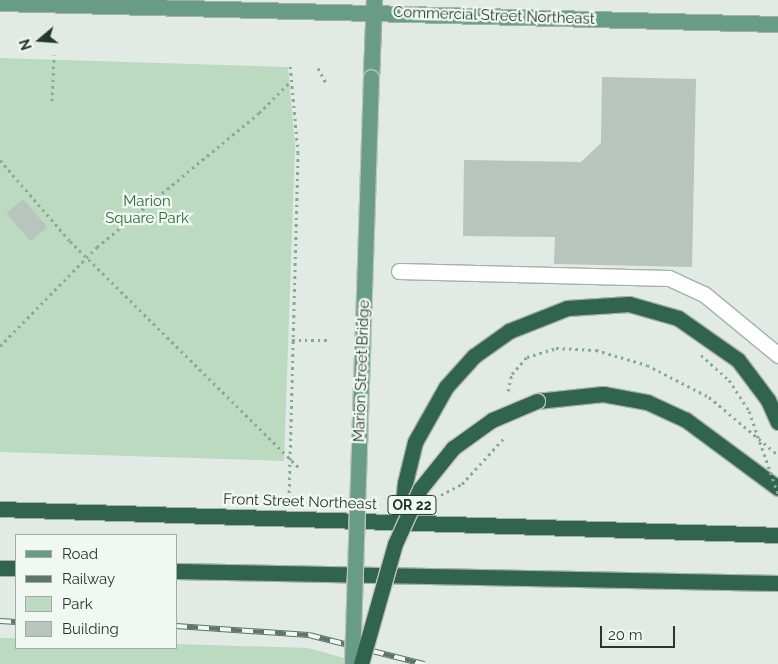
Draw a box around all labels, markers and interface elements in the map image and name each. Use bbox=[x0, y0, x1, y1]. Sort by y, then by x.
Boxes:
street label: Commercial Street Northeast bbox=[393, 3, 595, 29]
north arrow bbox=[15, 15, 65, 65]
text: N bbox=[16, 37, 35, 52]
park label: Marion Square Park bbox=[105, 192, 189, 227]
street label: Marion Street Bridge bbox=[351, 299, 373, 443]
street label: Front Street Northeast bbox=[223, 490, 377, 514]
road number: OR 22 bbox=[387, 494, 437, 516]
legend bbox=[15, 534, 178, 649]
text: Road bbox=[62, 545, 98, 563]
text: Railway bbox=[62, 570, 115, 588]
text: Park bbox=[62, 595, 93, 613]
scale bar bbox=[603, 616, 678, 648]
text: Building bbox=[62, 620, 119, 638]
text: 20 m bbox=[608, 626, 643, 644]

